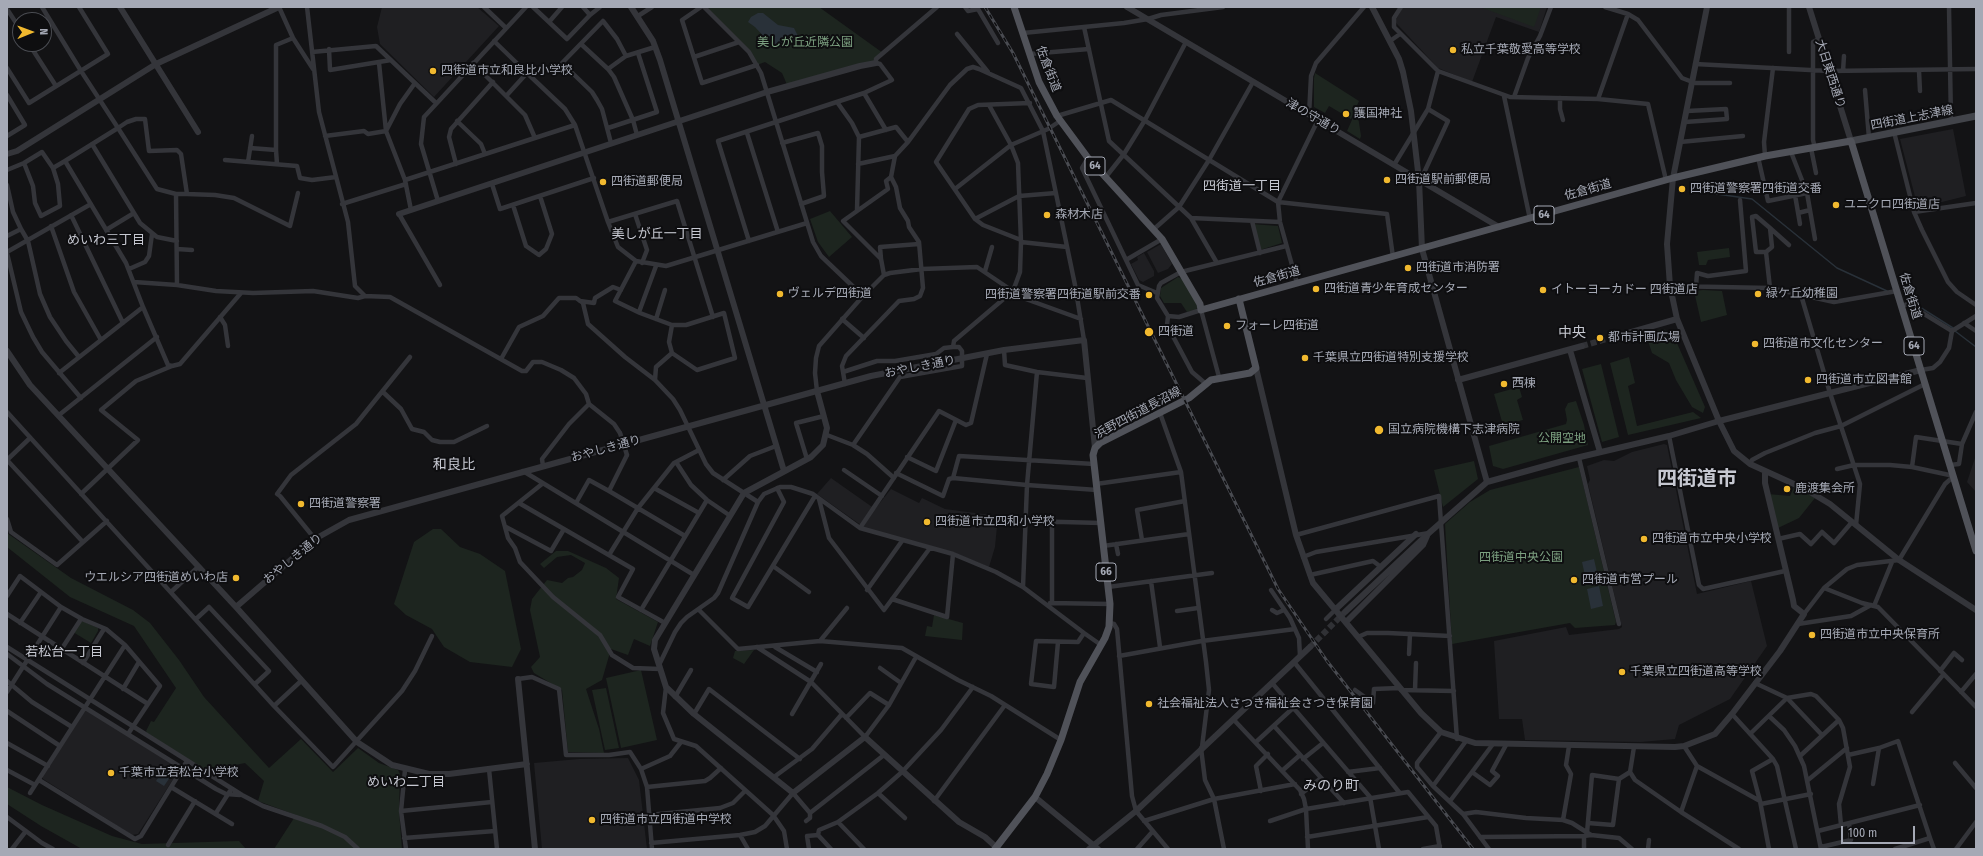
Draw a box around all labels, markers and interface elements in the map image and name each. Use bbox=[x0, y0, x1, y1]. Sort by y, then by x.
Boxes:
north arrow bbox=[12, 12, 52, 52]
text: N bbox=[37, 28, 50, 35]
park label: 美しが丘近隣公園 bbox=[757, 36, 853, 50]
street label: 大日東西通り bbox=[1812, 38, 1848, 110]
place label: 私立千葉敬愛高等学校 bbox=[1461, 43, 1581, 57]
street label: 佐倉街道 bbox=[1033, 44, 1063, 94]
marker: 私立千葉敬愛高等学校 bbox=[1448, 45, 1458, 55]
place label: 四街道市立和良比小学校 bbox=[441, 64, 573, 78]
marker: 四街道市立和良比小学校 bbox=[428, 66, 438, 76]
street label: 津の守通り bbox=[1283, 96, 1343, 138]
street label: 四街道上志津線 bbox=[1869, 103, 1955, 133]
place label: 護国神社 bbox=[1354, 107, 1402, 121]
marker: 護国神社 bbox=[1341, 109, 1351, 119]
road number: 64 bbox=[1085, 157, 1105, 175]
place label: 四街道駅前郵便局 bbox=[1395, 173, 1491, 187]
place label: 四街道郵便局 bbox=[611, 175, 683, 189]
marker: 四街道駅前郵便局 bbox=[1382, 175, 1392, 185]
street label: 佐倉街道 bbox=[1563, 176, 1613, 204]
marker: 四街道郵便局 bbox=[598, 177, 608, 187]
district label: 四街道一丁目 bbox=[1203, 178, 1281, 194]
place label: 四街道警察署四街道交番 bbox=[1690, 182, 1822, 196]
marker: 四街道警察署四街道交番 bbox=[1677, 184, 1687, 194]
place label: ユニクロ四街道店 bbox=[1844, 198, 1940, 212]
marker: ユニクロ四街道店 bbox=[1831, 200, 1841, 210]
road number: 64 bbox=[1534, 206, 1554, 224]
place label: 森材木店 bbox=[1055, 208, 1103, 222]
marker: 森材木店 bbox=[1042, 210, 1052, 220]
district label: 美しが丘一丁目 bbox=[612, 226, 702, 242]
district label: めいわ三丁目 bbox=[67, 232, 145, 248]
place label: 四街道市消防署 bbox=[1416, 261, 1500, 275]
street label: 佐倉街道 bbox=[1252, 263, 1302, 291]
marker: 四街道市消防署 bbox=[1403, 263, 1413, 273]
street label: 佐倉街道 bbox=[1896, 271, 1924, 321]
place label: 四街道青少年育成センター bbox=[1324, 282, 1468, 296]
place label: イトーヨーカドー 四街道店 bbox=[1551, 283, 1698, 297]
marker: 四街道青少年育成センター bbox=[1311, 284, 1321, 294]
marker: イトーヨーカドー 四街道店 bbox=[1538, 285, 1548, 295]
place label: ヴェルデ四街道 bbox=[788, 287, 872, 301]
place label: 緑ケ丘幼稚園 bbox=[1766, 287, 1838, 301]
place label: 四街道警察署四街道駅前交番 bbox=[985, 288, 1141, 302]
marker: ヴェルデ四街道 bbox=[775, 289, 785, 299]
marker: 緑ケ丘幼稚園 bbox=[1753, 289, 1763, 299]
marker: 四街道警察署四街道駅前交番 bbox=[1144, 290, 1154, 300]
place label: フォーレ四街道 bbox=[1235, 319, 1319, 333]
marker: フォーレ四街道 bbox=[1222, 321, 1232, 331]
place label: 四街道 bbox=[1158, 325, 1194, 339]
district label: 中央 bbox=[1558, 325, 1586, 341]
marker: 四街道 bbox=[1143, 326, 1155, 338]
place label: 都市計画広場 bbox=[1608, 331, 1680, 345]
marker: 都市計画広場 bbox=[1595, 333, 1605, 343]
place label: 四街道市文化センター bbox=[1763, 337, 1883, 351]
road number: 64 bbox=[1904, 337, 1924, 355]
marker: 四街道市文化センター bbox=[1750, 339, 1760, 349]
place label: 千葉県立四街道特別支援学校 bbox=[1313, 351, 1469, 365]
street label: おやしき通り bbox=[883, 353, 957, 381]
marker: 千葉県立四街道特別支援学校 bbox=[1300, 353, 1310, 363]
place label: 四街道市立図書館 bbox=[1816, 373, 1912, 387]
marker: 四街道市立図書館 bbox=[1803, 375, 1813, 385]
place label: 西棟 bbox=[1512, 377, 1536, 391]
marker: 西棟 bbox=[1499, 379, 1509, 389]
street label: 浜野四街道長沼線 bbox=[1092, 384, 1184, 442]
place label: 国立病院機構下志津病院 bbox=[1388, 423, 1520, 437]
marker: 国立病院機構下志津病院 bbox=[1373, 424, 1385, 436]
park label: 公開空地 bbox=[1538, 432, 1586, 446]
street label: おやしき通り bbox=[569, 433, 643, 465]
district label: 和良比 bbox=[433, 457, 475, 473]
district label: 四街道市 bbox=[1657, 467, 1737, 491]
place label: 鹿渡集会所 bbox=[1795, 482, 1855, 496]
marker: 鹿渡集会所 bbox=[1782, 484, 1792, 494]
place label: 四街道警察署 bbox=[309, 497, 381, 511]
marker: 四街道警察署 bbox=[296, 499, 306, 509]
place label: 四街道市立四和小学校 bbox=[935, 515, 1055, 529]
marker: 四街道市立四和小学校 bbox=[922, 517, 932, 527]
street label: おやしき通り bbox=[260, 531, 326, 587]
place label: 四街道市立中央小学校 bbox=[1652, 532, 1772, 546]
marker: 四街道市立中央小学校 bbox=[1639, 534, 1649, 544]
park label: 四街道中央公園 bbox=[1479, 551, 1563, 565]
road number: 66 bbox=[1096, 563, 1116, 581]
place label: ウエルシア四街道めいわ店 bbox=[84, 571, 228, 585]
marker: ウエルシア四街道めいわ店 bbox=[231, 573, 241, 583]
place label: 四街道市営プール bbox=[1582, 573, 1678, 587]
marker: 四街道市営プール bbox=[1569, 575, 1579, 585]
place label: 四街道市立中央保育所 bbox=[1820, 628, 1940, 642]
marker: 四街道市立中央保育所 bbox=[1807, 630, 1817, 640]
district label: 若松台一丁目 bbox=[25, 644, 103, 660]
place label: 千葉県立四街道高等学校 bbox=[1630, 665, 1762, 679]
marker: 千葉県立四街道高等学校 bbox=[1617, 667, 1627, 677]
place label: 社会福祉法人さつき福祉会さつき保育園 bbox=[1157, 697, 1373, 711]
marker: 社会福祉法人さつき福祉会さつき保育園 bbox=[1144, 699, 1154, 709]
place label: 千葉市立若松台小学校 bbox=[119, 766, 239, 780]
marker: 千葉市立若松台小学校 bbox=[106, 768, 116, 778]
district label: めいわ二丁目 bbox=[367, 774, 445, 790]
district label: みのり町 bbox=[1303, 778, 1359, 794]
place label: 四街道市立四街道中学校 bbox=[600, 813, 732, 827]
marker: 四街道市立四街道中学校 bbox=[587, 815, 597, 825]
scale bar bbox=[1843, 818, 1917, 844]
text: 100 m bbox=[1848, 826, 1877, 840]

